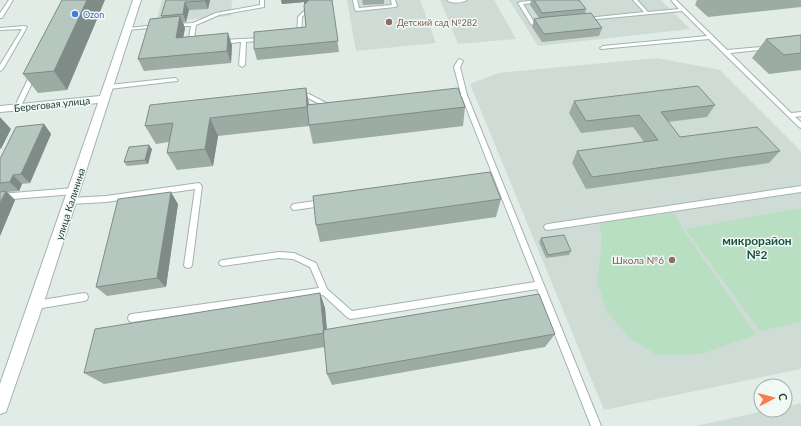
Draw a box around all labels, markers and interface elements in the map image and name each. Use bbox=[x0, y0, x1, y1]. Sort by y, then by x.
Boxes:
marker: Ozon bbox=[70, 9, 80, 19]
place label: Ozon bbox=[83, 9, 104, 20]
marker: Детский сад №282 bbox=[384, 17, 394, 27]
place label: Детский сад №282 bbox=[397, 17, 477, 28]
street label: Береговая улица bbox=[13, 94, 91, 114]
street label: улица Калинина bbox=[53, 166, 87, 242]
district label: микрорайон №2 bbox=[722, 233, 792, 262]
place label: Школа №6 bbox=[612, 254, 664, 266]
marker: Школа №6 bbox=[667, 255, 677, 265]
north arrow bbox=[753, 378, 793, 418]
text: С bbox=[777, 392, 790, 402]

